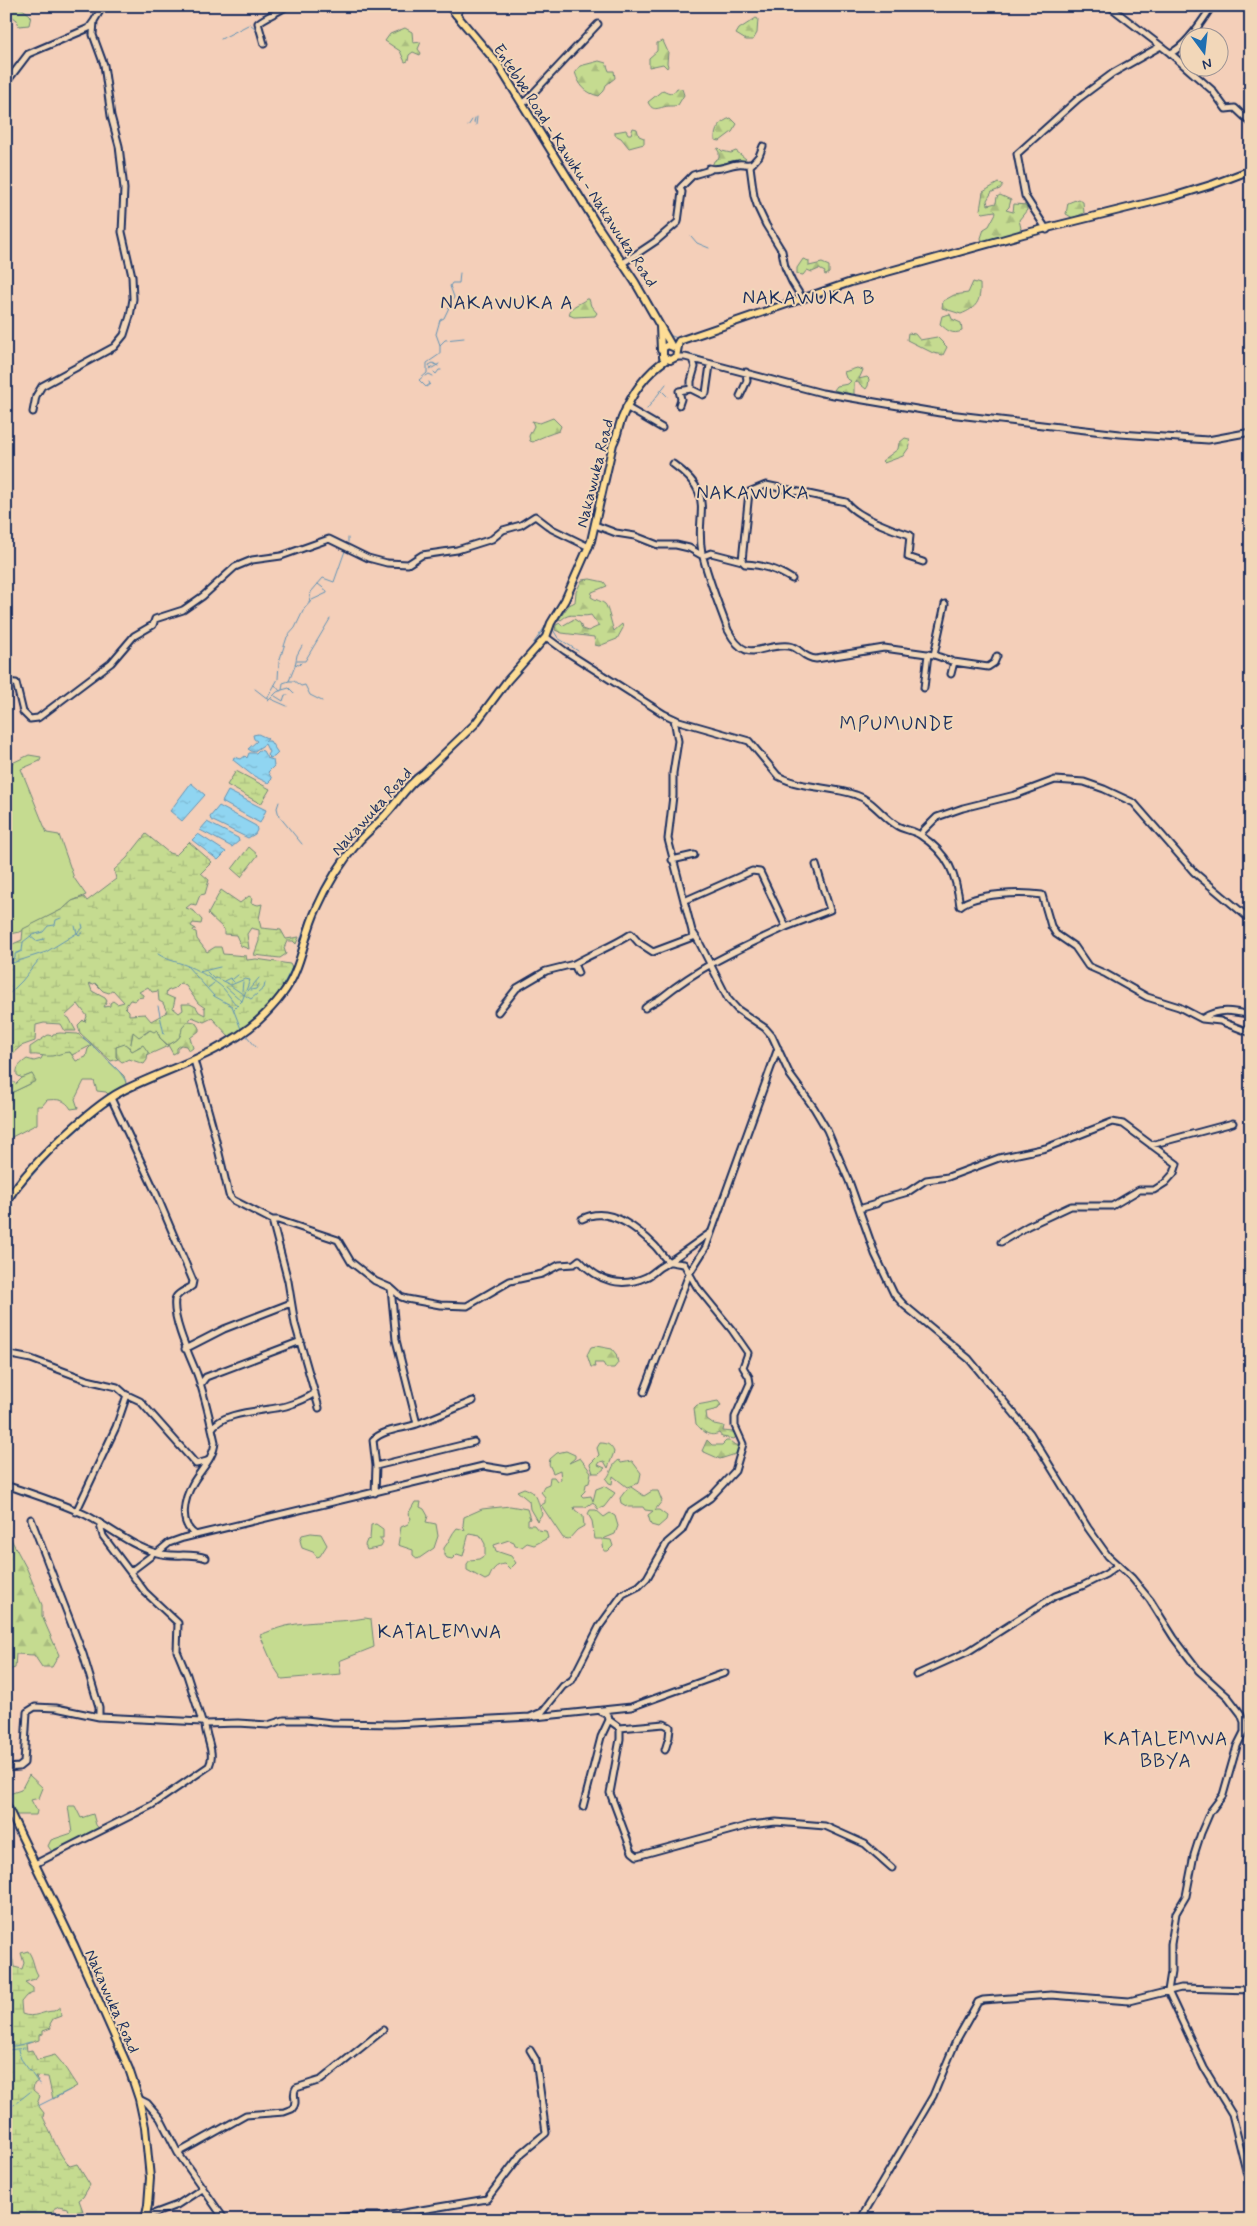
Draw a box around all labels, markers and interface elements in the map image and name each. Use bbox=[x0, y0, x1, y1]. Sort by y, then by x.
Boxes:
north arrow bbox=[1180, 28, 1230, 78]
street label: Entebbe Road - Kawuku - Nakawuka Road bbox=[488, 40, 662, 292]
text: N bbox=[1200, 54, 1214, 73]
district label: NAKAWUKA B bbox=[743, 286, 875, 311]
district label: NAKAWUKA A bbox=[440, 291, 574, 316]
street label: Nakawuka Road bbox=[572, 417, 619, 530]
district label: NAKAWUKA bbox=[696, 481, 810, 506]
district label: MPUMUNDE bbox=[840, 712, 954, 737]
street label: Nakawuka Road bbox=[327, 764, 417, 860]
district label: KATALEMWA bbox=[378, 1620, 502, 1645]
district label: KATALEMWA BBYA bbox=[1104, 1727, 1228, 1774]
street label: Nakawuka Road bbox=[79, 1946, 144, 2057]

